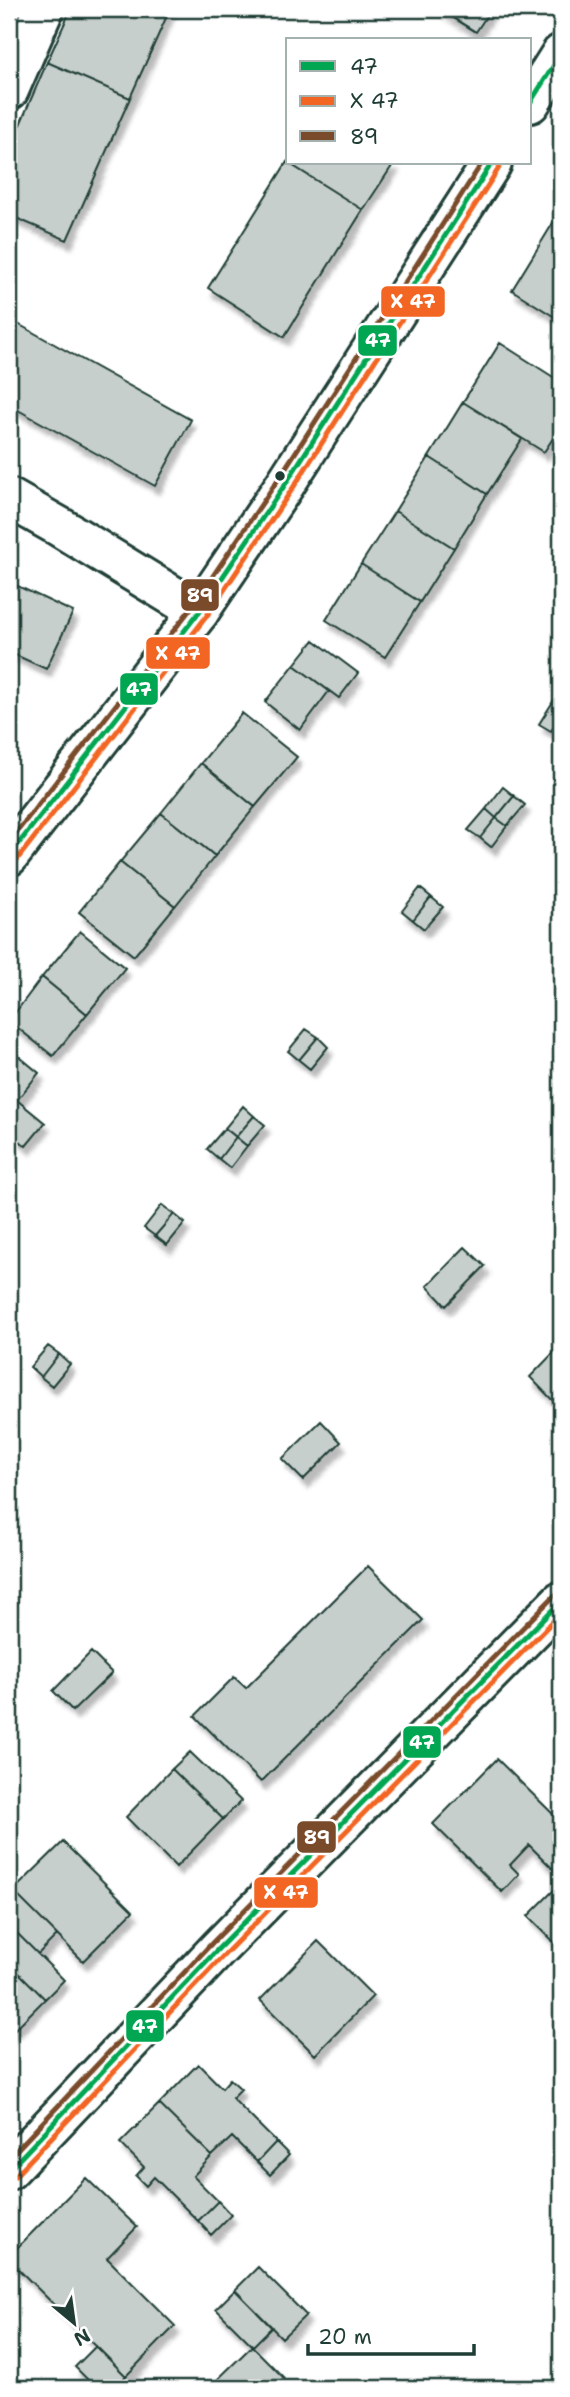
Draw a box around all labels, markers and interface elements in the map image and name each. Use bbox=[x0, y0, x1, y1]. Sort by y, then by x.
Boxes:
legend bbox=[286, 38, 532, 164]
text: 47 bbox=[350, 53, 378, 81]
text: X 47 bbox=[350, 87, 399, 115]
text: 89 bbox=[350, 123, 378, 151]
line badge: X 47 bbox=[380, 285, 446, 318]
text: X 47 bbox=[391, 289, 435, 314]
line badge: 47 bbox=[357, 324, 398, 357]
text: 47 bbox=[365, 328, 391, 353]
unlabelled marker bbox=[273, 469, 287, 483]
line badge: 89 bbox=[180, 578, 220, 612]
text: 89 bbox=[187, 583, 213, 608]
line badge: X 47 bbox=[145, 636, 211, 670]
text: X 47 bbox=[156, 641, 200, 666]
line badge: 47 bbox=[119, 672, 159, 706]
text: 47 bbox=[126, 677, 152, 702]
line badge: 47 bbox=[402, 1725, 442, 1759]
text: 47 bbox=[409, 1730, 435, 1755]
line badge: 89 bbox=[296, 1820, 337, 1854]
text: 89 bbox=[304, 1825, 330, 1850]
line badge: X 47 bbox=[253, 1876, 319, 1909]
text: X 47 bbox=[264, 1880, 308, 1905]
line badge: 47 bbox=[125, 2009, 165, 2043]
text: 47 bbox=[132, 2014, 158, 2039]
north arrow bbox=[38, 2288, 108, 2358]
scale bar bbox=[308, 2313, 474, 2357]
text: N bbox=[69, 2323, 95, 2352]
text: 20 m bbox=[318, 2323, 372, 2351]

